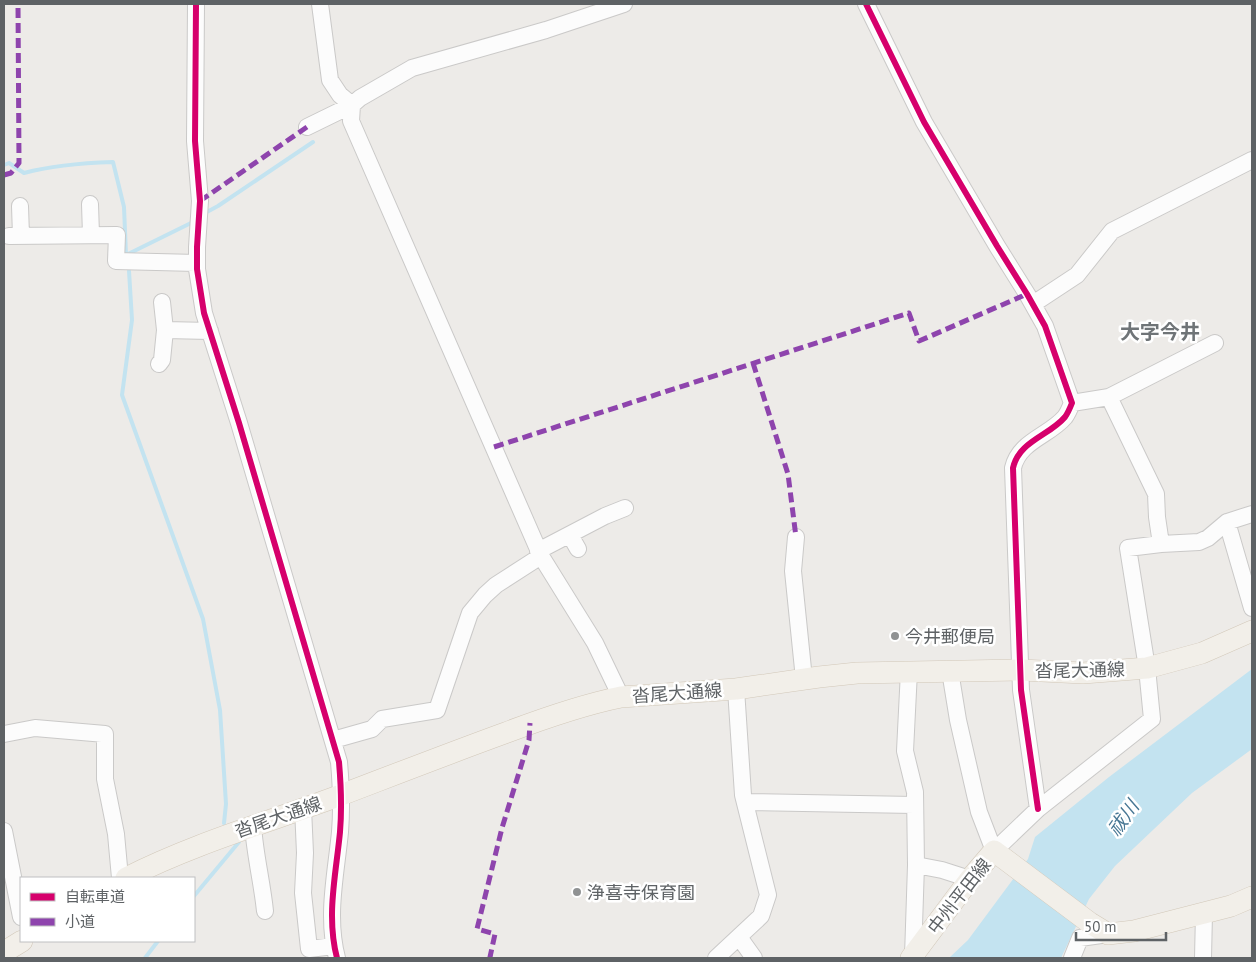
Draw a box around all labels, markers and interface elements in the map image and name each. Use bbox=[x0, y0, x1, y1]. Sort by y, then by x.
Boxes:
district label: 大字今井 bbox=[1120, 319, 1200, 345]
place label: 今井郵便局 bbox=[905, 625, 995, 648]
marker: 今井郵便局 bbox=[889, 630, 901, 642]
street label: 沓尾大通線 bbox=[1035, 658, 1125, 682]
street label: 沓尾大通線 bbox=[631, 678, 723, 708]
street label: 沓尾大通線 bbox=[232, 791, 324, 843]
water label: 祓川 bbox=[1102, 794, 1145, 840]
street label: 中州平田線 bbox=[922, 853, 996, 939]
legend bbox=[20, 877, 195, 942]
place label: 浄喜寺保育園 bbox=[587, 881, 695, 904]
marker: 浄喜寺保育園 bbox=[571, 886, 583, 898]
text: 自転車道 bbox=[65, 887, 125, 906]
scale bar bbox=[1076, 910, 1166, 942]
text: 小道 bbox=[65, 912, 95, 931]
text: 50 m bbox=[1084, 917, 1117, 936]

